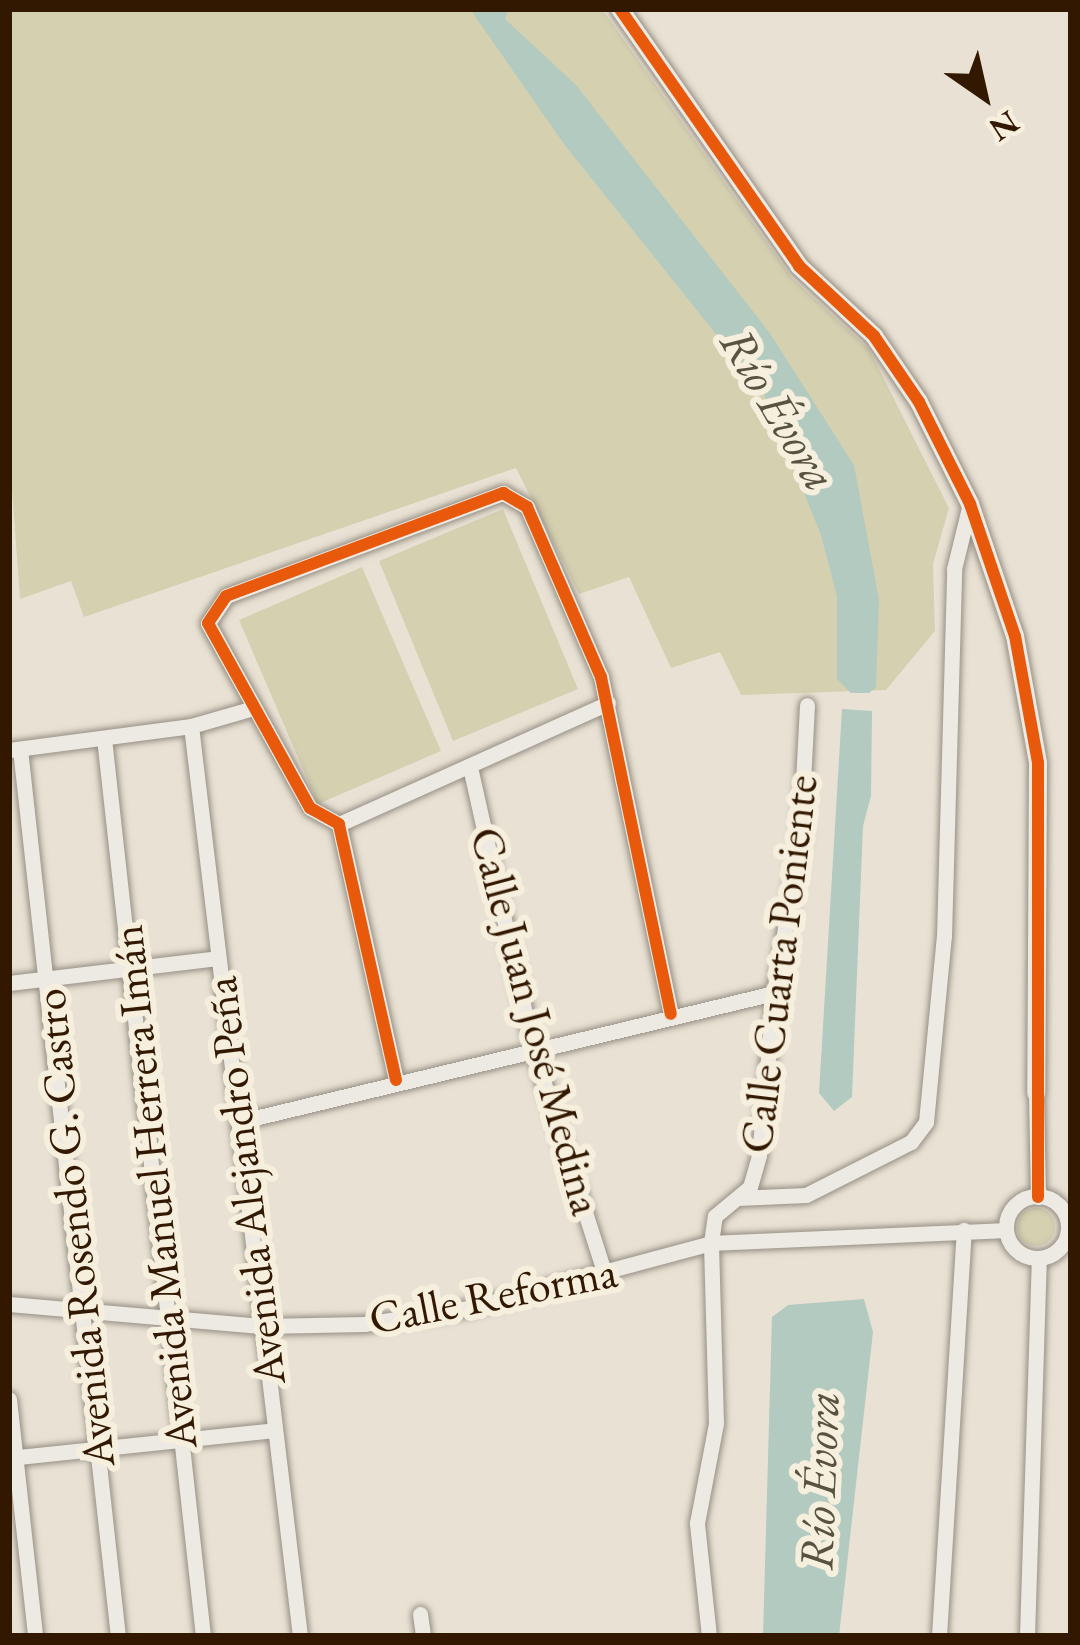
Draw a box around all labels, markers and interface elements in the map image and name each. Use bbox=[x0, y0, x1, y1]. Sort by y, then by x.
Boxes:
north arrow bbox=[924, 36, 1044, 156]
text: N bbox=[981, 101, 1028, 152]
water label: Río Évora bbox=[708, 317, 850, 501]
street label: Calle Cuarta Poniente bbox=[729, 772, 829, 1156]
street label: Calle Juan José Medina bbox=[458, 821, 614, 1221]
street label: Avenida Manuel Herrera Imán bbox=[100, 922, 208, 1452]
street label: Avenida Alejandro Peña bbox=[193, 974, 297, 1388]
street label: Avenida Rosendo G. Castro bbox=[22, 986, 126, 1470]
street label: Calle Reforma bbox=[365, 1245, 621, 1345]
water label: Río Évora bbox=[787, 1390, 851, 1572]

